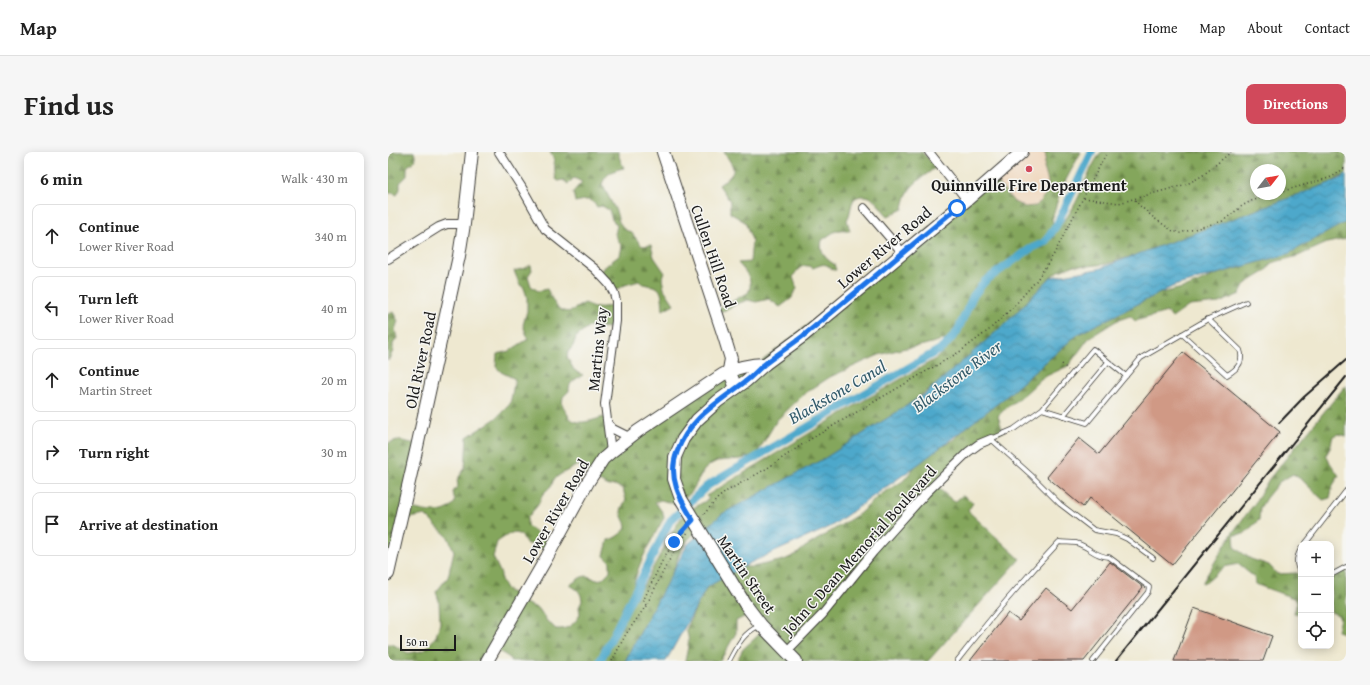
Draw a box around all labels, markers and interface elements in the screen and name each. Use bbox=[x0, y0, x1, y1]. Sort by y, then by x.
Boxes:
text: Map bbox=[20, 14, 57, 42]
text: Home bbox=[1143, 18, 1178, 38]
text: Map bbox=[1200, 18, 1225, 38]
text: About bbox=[1247, 18, 1283, 38]
text: Contact bbox=[1305, 18, 1350, 38]
text: Find us bbox=[24, 84, 114, 125]
button: Directions bbox=[1246, 84, 1346, 124]
marker: Quinnville Fire Department bbox=[1024, 164, 1034, 174]
north arrow bbox=[1250, 164, 1286, 200]
text: 6 min bbox=[40, 166, 82, 191]
text: Walk · 430 m bbox=[281, 169, 348, 188]
place label: Quinnville Fire Department bbox=[931, 173, 1127, 197]
route start bbox=[948, 199, 966, 217]
street label: Lower River Road bbox=[832, 200, 937, 294]
street label: Cullen Hill Road bbox=[685, 201, 743, 311]
text: Continue bbox=[79, 216, 140, 237]
icon: ahead bbox=[41, 225, 63, 247]
text: 340 m bbox=[315, 227, 347, 246]
text: Lower River Road bbox=[79, 237, 174, 256]
text: Turn left bbox=[79, 288, 138, 309]
icon: left bbox=[41, 297, 63, 319]
text: 40 m bbox=[321, 299, 347, 318]
street label: Martins Way bbox=[581, 306, 613, 392]
text: Lower River Road bbox=[79, 309, 174, 328]
street label: Old River Road bbox=[398, 309, 442, 411]
water label: Blackstone River bbox=[906, 333, 1007, 418]
water label: Blackstone Canal bbox=[782, 353, 890, 430]
text: Continue bbox=[79, 360, 140, 381]
icon: ahead bbox=[41, 369, 63, 391]
text: 20 m bbox=[321, 371, 347, 390]
text: Martin Street bbox=[79, 381, 152, 400]
icon: right bbox=[41, 441, 63, 463]
text: Turn right bbox=[79, 442, 150, 463]
text: 30 m bbox=[321, 443, 347, 462]
street label: Lower River Road bbox=[515, 454, 595, 568]
street label: John C Dean Memorial Boulevard bbox=[775, 460, 942, 642]
icon: arrive bbox=[41, 513, 63, 535]
text: Arrive at destination bbox=[79, 514, 218, 535]
street label: Martin Street bbox=[712, 530, 782, 618]
route end bbox=[665, 533, 683, 551]
map controls bbox=[1298, 541, 1334, 649]
button: + bbox=[1298, 541, 1334, 577]
button: − bbox=[1298, 577, 1334, 613]
button: locate bbox=[1298, 613, 1334, 649]
scale bar bbox=[400, 633, 456, 652]
text: 50 m bbox=[406, 634, 428, 650]

